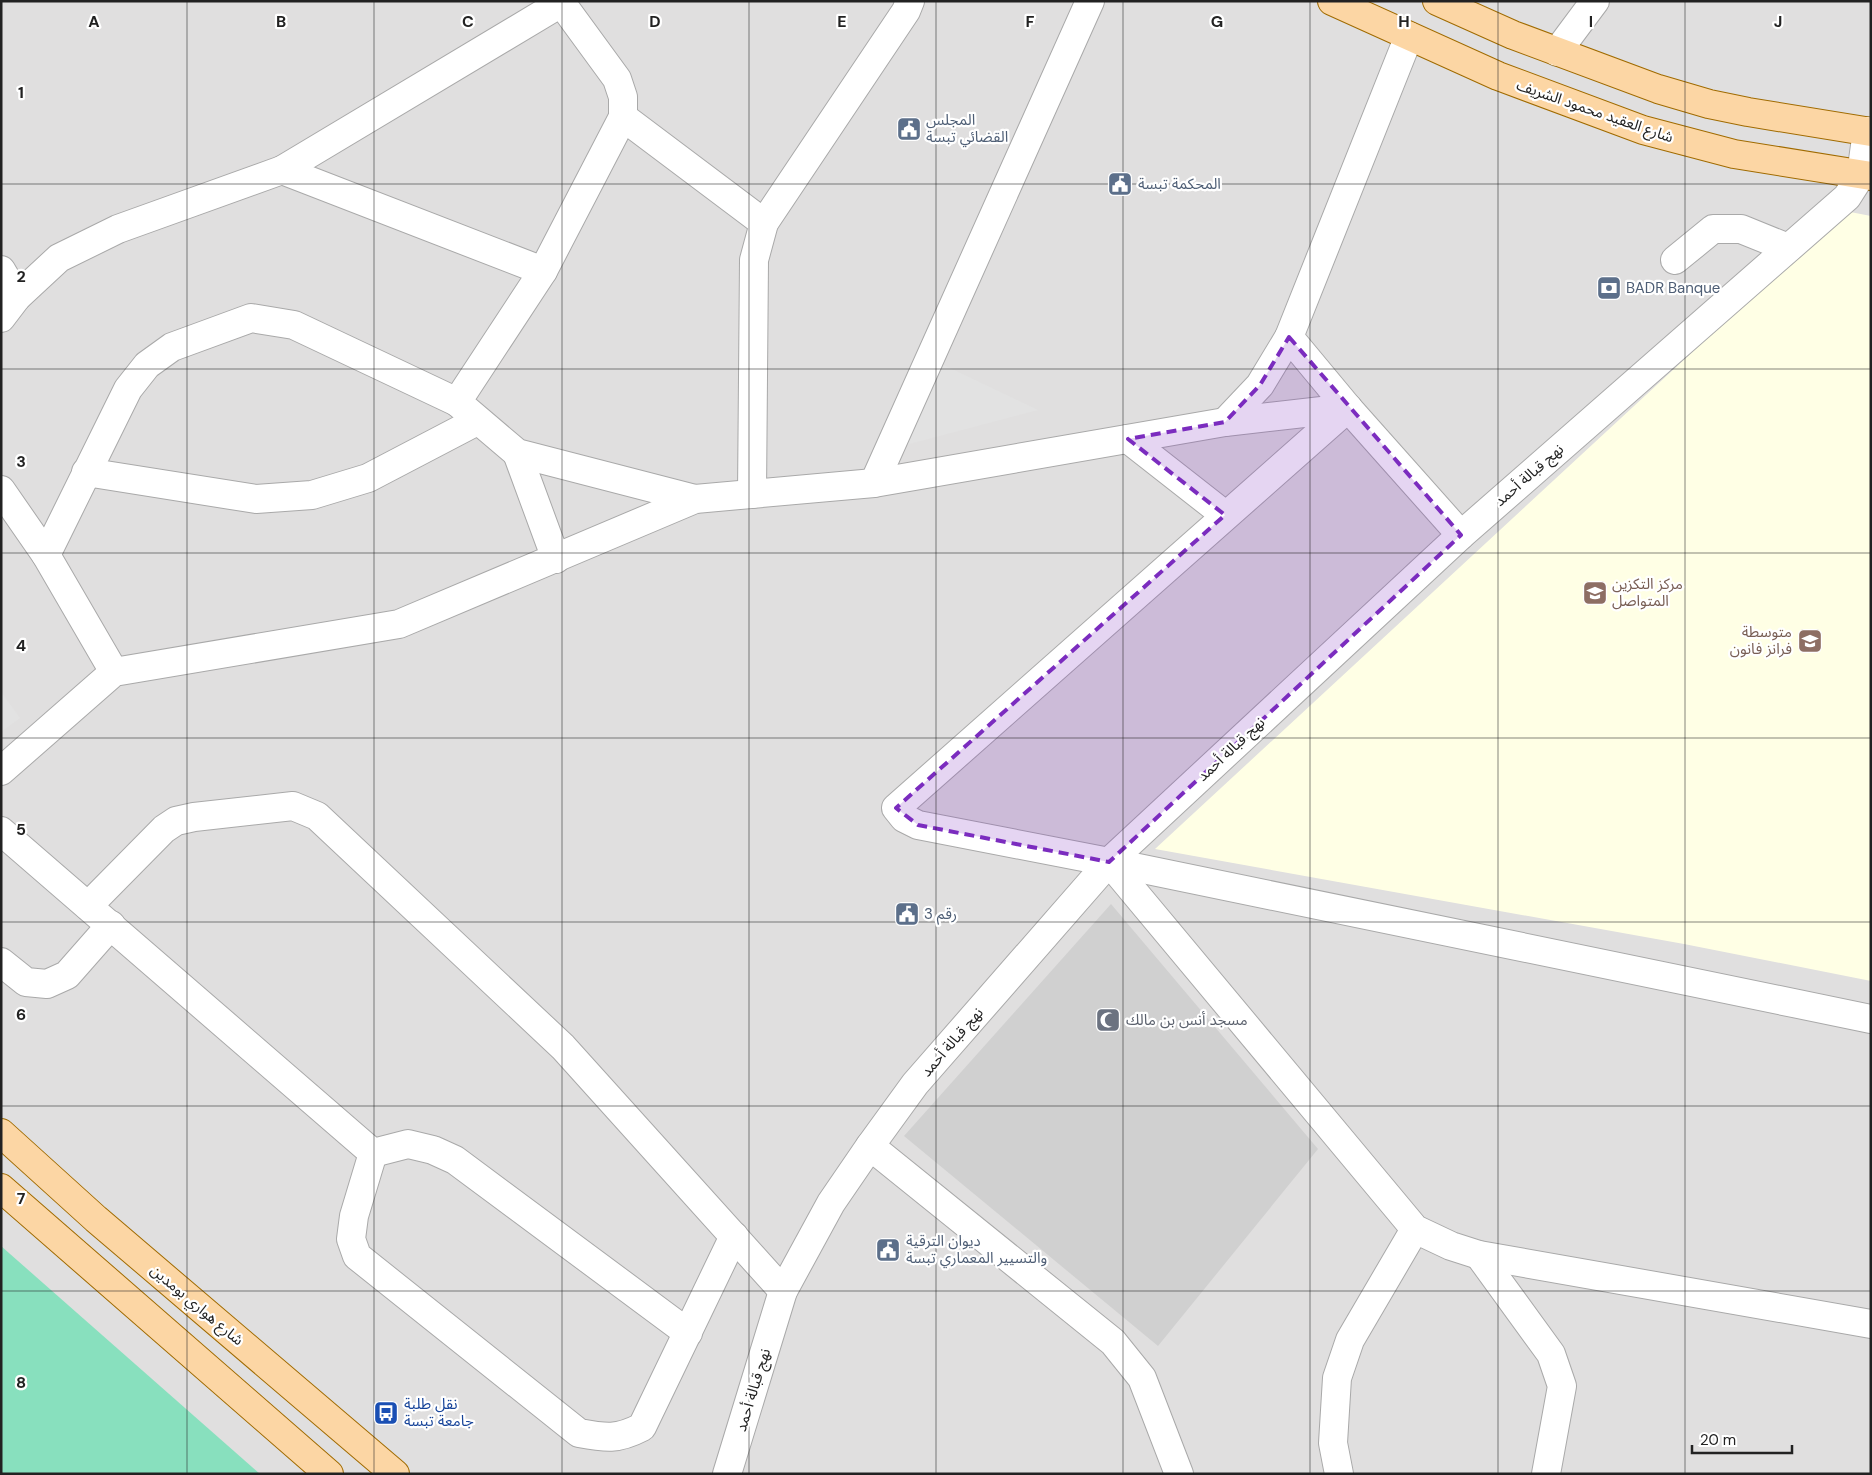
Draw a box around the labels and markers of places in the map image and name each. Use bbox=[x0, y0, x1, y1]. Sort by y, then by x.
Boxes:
place label: المجلس القضائي تبسة bbox=[926, 110, 1008, 148]
public building icon: المجلس القضائي تبسة bbox=[896, 116, 922, 142]
public building icon: المحكمة تبسة bbox=[1107, 171, 1133, 197]
place label: المحكمة تبسة bbox=[1138, 174, 1221, 194]
bank icon: BADR Banque bbox=[1596, 275, 1622, 301]
place label: BADR Banque bbox=[1626, 278, 1720, 298]
place label: مركز التكزين المتواصل bbox=[1612, 574, 1683, 611]
school or university icon: مركز التكزين المتواصل bbox=[1582, 580, 1608, 606]
place label: متوسطة فرانز فانون bbox=[1730, 622, 1792, 659]
school or university icon: متوسطة فرانز فانون bbox=[1797, 628, 1823, 654]
public building icon: رقم 3 bbox=[894, 901, 920, 927]
place label: رقم 3 bbox=[924, 904, 957, 925]
mosque icon: مسجد أنس بن مالك bbox=[1095, 1007, 1121, 1033]
place label: مسجد أنس بن مالك bbox=[1126, 1010, 1248, 1030]
place label: ديوان الترقية والتسيير المعماري تبسة bbox=[906, 1231, 1047, 1269]
public building icon: ديوان الترقية والتسيير المعماري تبسة bbox=[875, 1237, 901, 1263]
place label: نقل طلبة جامعة تبسة bbox=[404, 1394, 474, 1431]
bus stop icon: نقل طلبة جامعة تبسة bbox=[373, 1400, 399, 1426]

